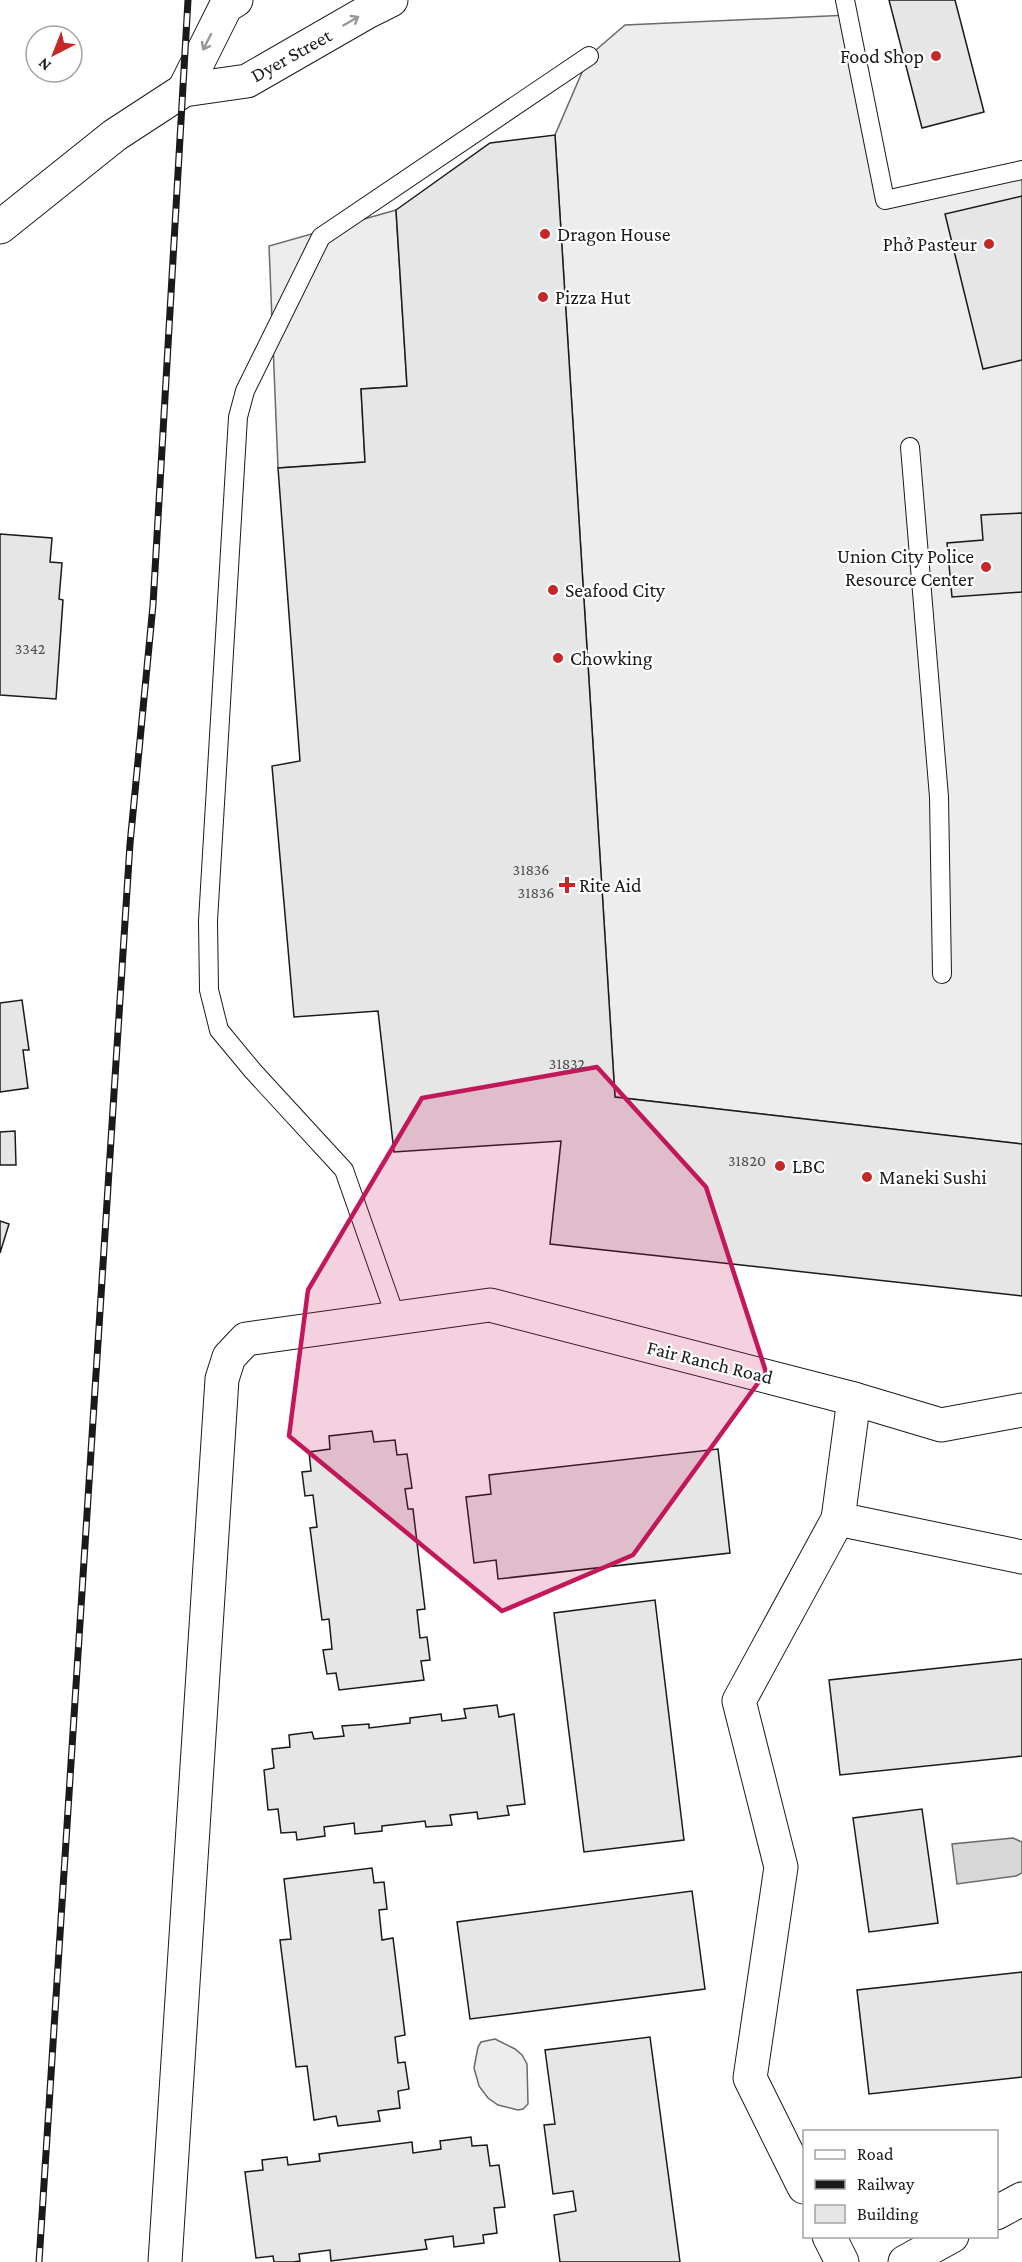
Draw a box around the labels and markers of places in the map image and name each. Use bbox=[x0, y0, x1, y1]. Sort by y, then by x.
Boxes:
place label: Food Shop bbox=[840, 45, 924, 68]
marker: Food Shop bbox=[929, 49, 943, 63]
place label: Dragon House bbox=[557, 223, 671, 246]
marker: Dragon House bbox=[538, 227, 552, 241]
place label: Phở Pasteur bbox=[883, 233, 977, 255]
marker: Phở Pasteur bbox=[982, 237, 996, 251]
place label: Pizza Hut bbox=[555, 286, 631, 308]
marker: Pizza Hut bbox=[536, 290, 550, 304]
place label: Union City Police Resource Center bbox=[837, 545, 974, 590]
marker: Union City Police Resource Center bbox=[979, 560, 993, 574]
place label: Seafood City bbox=[565, 579, 666, 602]
marker: Seafood City bbox=[546, 583, 560, 597]
place label: Chowking bbox=[570, 647, 653, 670]
marker: Chowking bbox=[551, 651, 565, 665]
place label: Rite Aid bbox=[579, 874, 642, 896]
marker: Rite Aid bbox=[560, 878, 574, 892]
place label: LBC bbox=[792, 1155, 825, 1177]
marker: LBC bbox=[773, 1159, 787, 1173]
place label: Maneki Sushi bbox=[879, 1166, 987, 1188]
marker: Maneki Sushi bbox=[860, 1170, 874, 1184]

